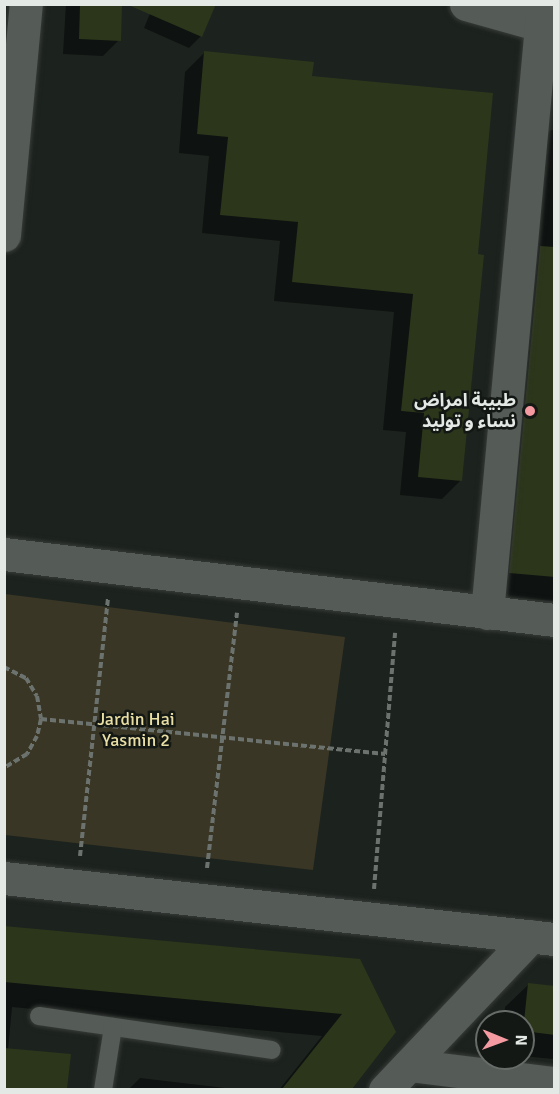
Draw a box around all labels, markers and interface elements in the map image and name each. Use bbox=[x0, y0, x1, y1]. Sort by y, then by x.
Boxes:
place label: طبيبة امراض نساء و توليد bbox=[414, 390, 516, 432]
marker: طبيبة امراض نساء و توليد bbox=[521, 402, 539, 420]
park label: Jardin Hai Yasmin 2 bbox=[97, 709, 175, 752]
north arrow bbox=[475, 1010, 535, 1070]
text: N bbox=[511, 1035, 531, 1046]

